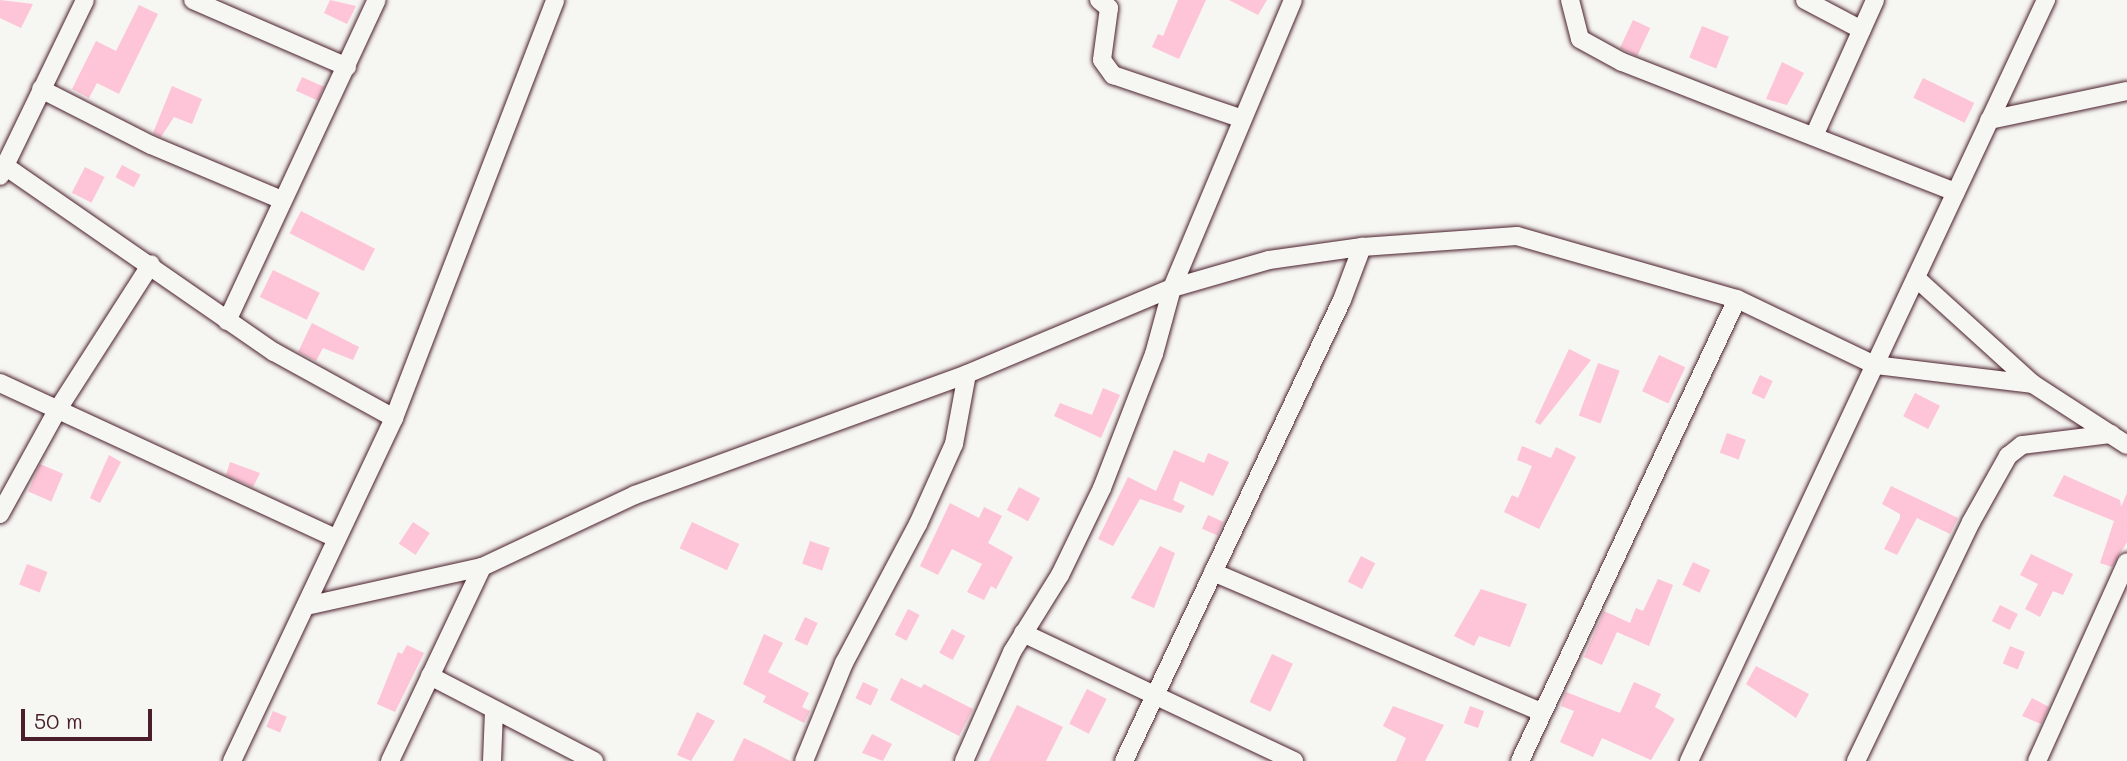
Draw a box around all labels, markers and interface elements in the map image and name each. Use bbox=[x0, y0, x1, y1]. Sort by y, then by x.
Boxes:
scale bar bbox=[24, 694, 156, 738]
text: 50 m bbox=[34, 707, 83, 734]

